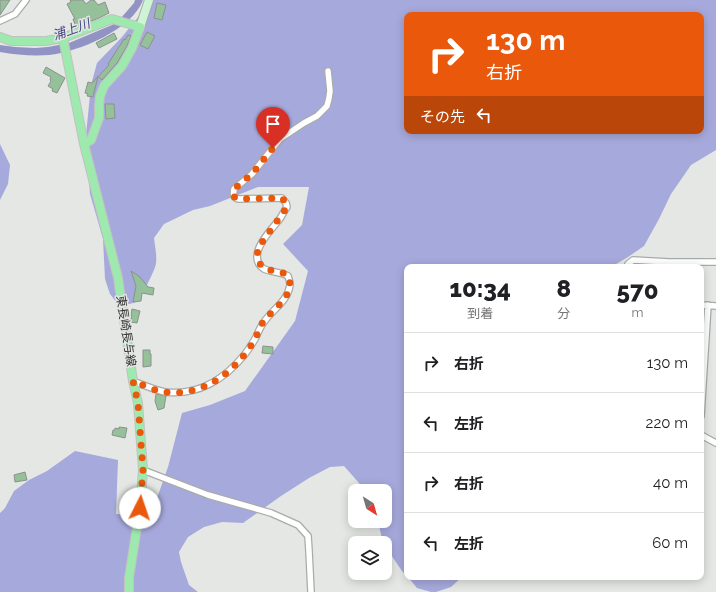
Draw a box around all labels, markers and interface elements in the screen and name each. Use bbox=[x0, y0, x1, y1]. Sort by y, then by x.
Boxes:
water label: 浦上川 bbox=[50, 15, 94, 43]
text: 130 m bbox=[486, 24, 565, 57]
icon: right bbox=[420, 28, 472, 80]
text: 右折 bbox=[486, 62, 522, 83]
icon: left bbox=[473, 104, 495, 126]
pin bbox=[256, 107, 290, 148]
text: その先 bbox=[420, 108, 465, 126]
icon: arrive bbox=[262, 113, 284, 135]
text: 10:34 bbox=[450, 274, 511, 303]
text: 8 bbox=[556, 274, 571, 303]
text: 570 bbox=[617, 276, 658, 305]
street label: 東長崎長与線 bbox=[113, 294, 139, 368]
text: m bbox=[632, 305, 643, 320]
text: 到着 bbox=[467, 306, 493, 321]
text: 分 bbox=[557, 306, 570, 321]
icon: right bbox=[420, 352, 442, 374]
text: 130 m bbox=[647, 354, 688, 372]
text: 右折 bbox=[454, 355, 484, 373]
icon: left bbox=[420, 412, 442, 434]
text: 220 m bbox=[646, 414, 688, 432]
text: 左折 bbox=[454, 415, 484, 433]
icon: right bbox=[420, 472, 442, 494]
text: 40 m bbox=[653, 474, 688, 492]
text: 右折 bbox=[454, 475, 484, 493]
north arrow bbox=[348, 484, 392, 528]
map controls bbox=[348, 484, 392, 580]
position arrow bbox=[119, 487, 161, 529]
icon: left bbox=[420, 532, 442, 554]
text: 60 m bbox=[652, 534, 688, 552]
text: 左折 bbox=[454, 535, 484, 553]
button: layers bbox=[348, 536, 392, 580]

